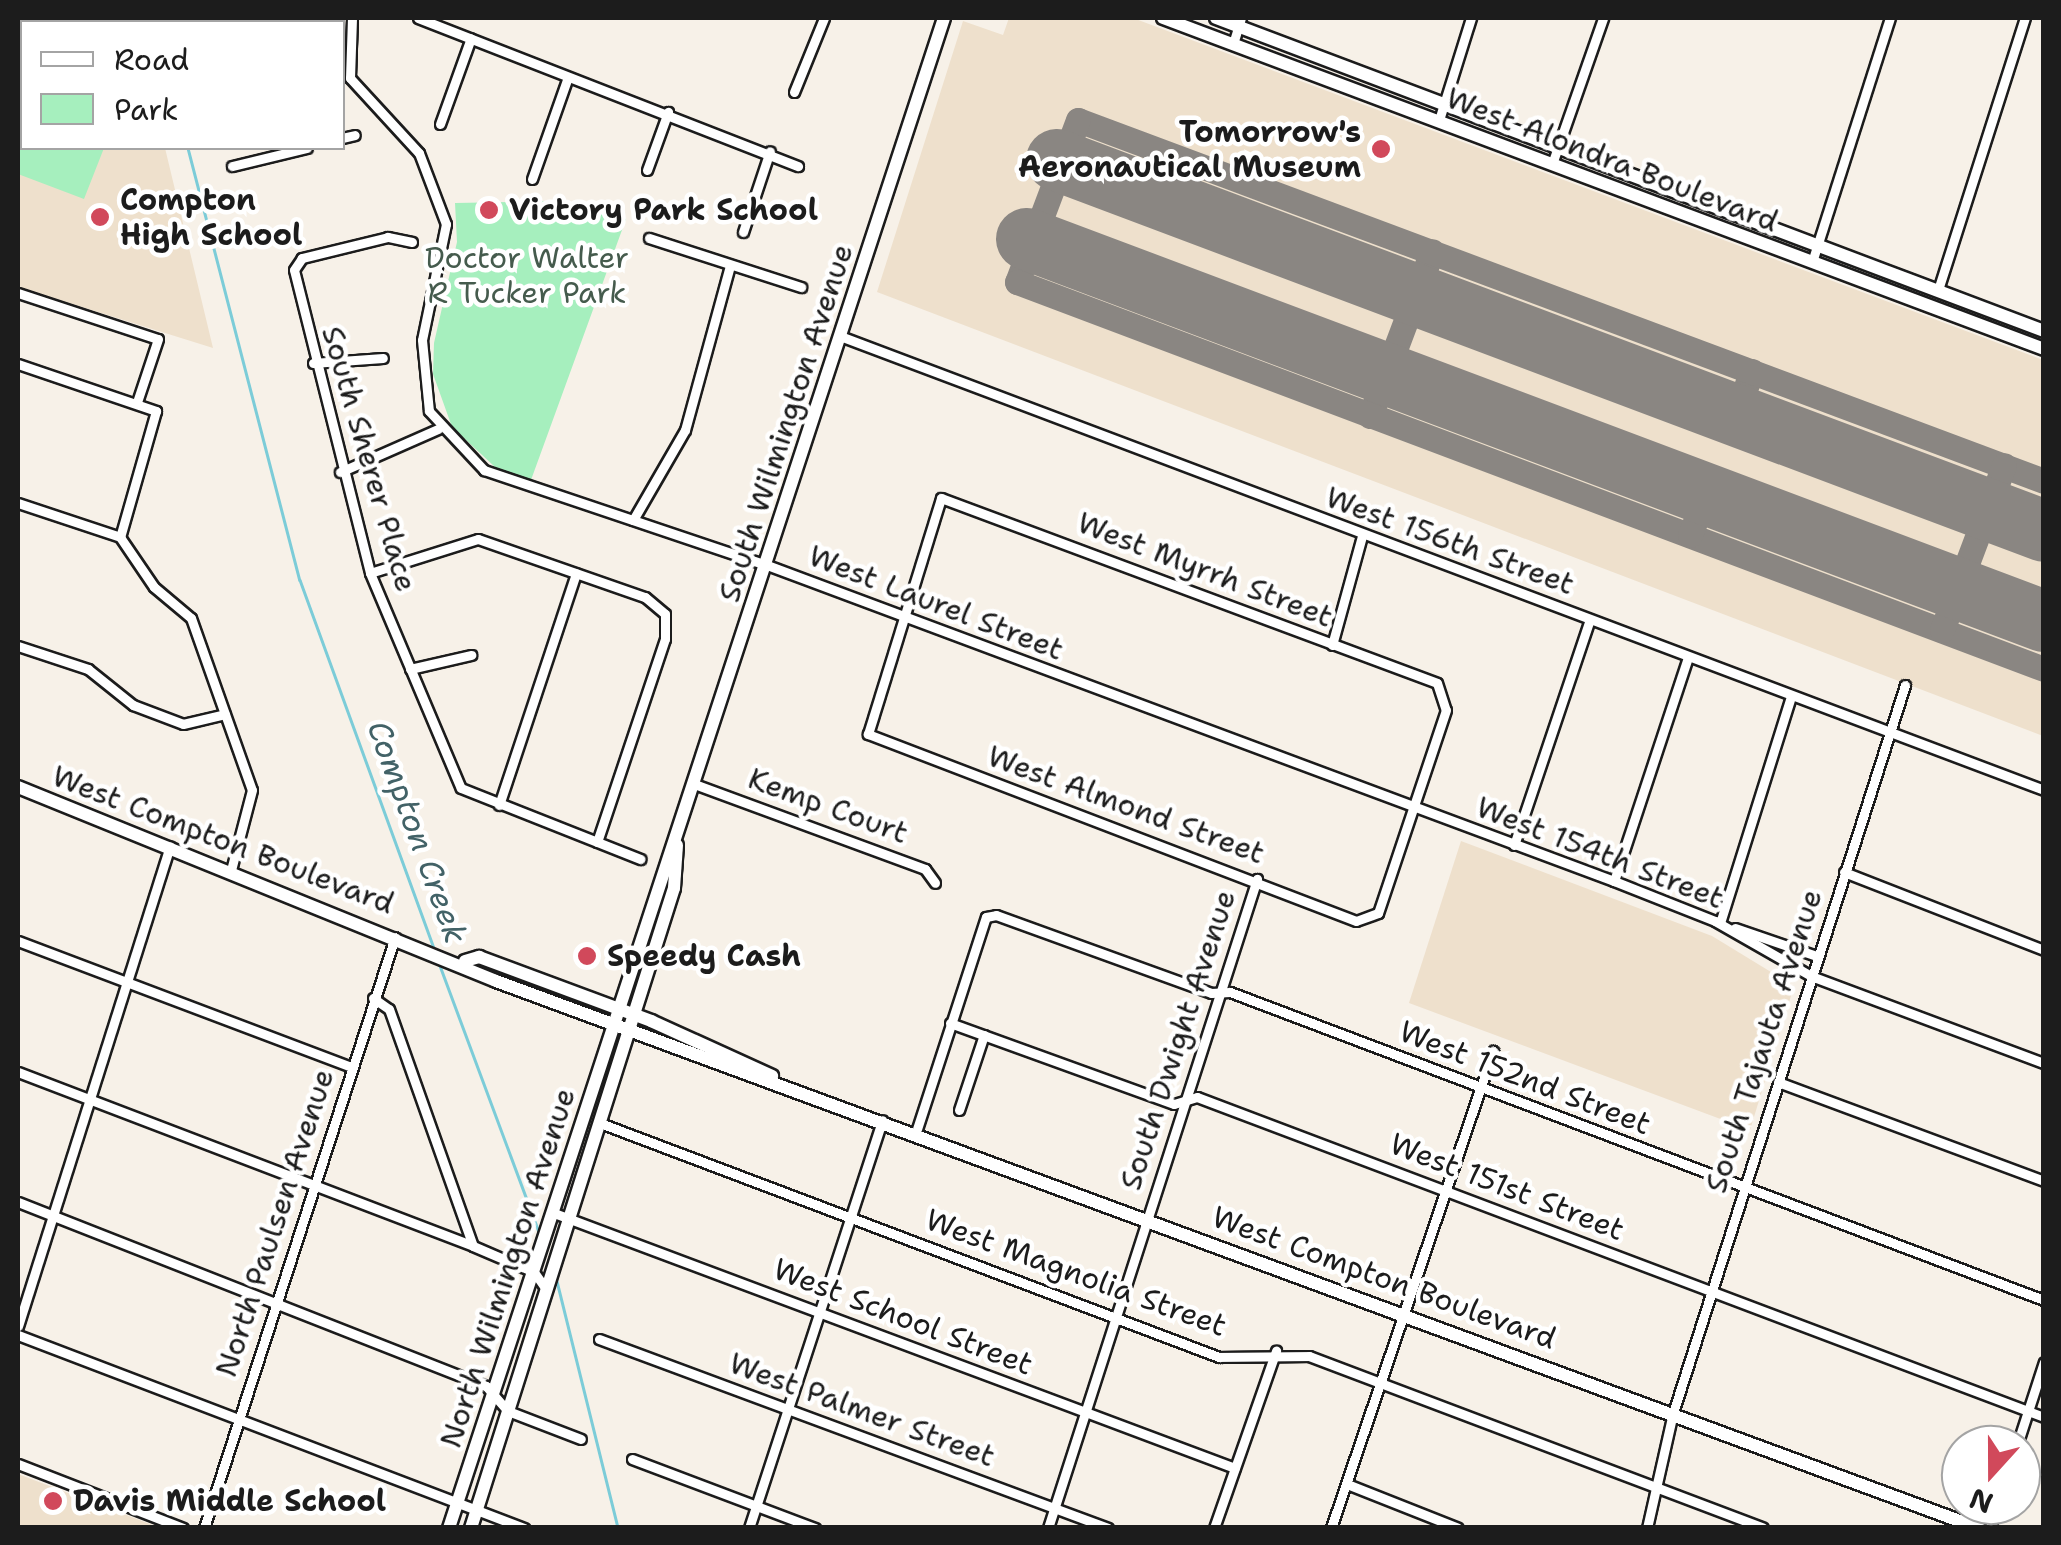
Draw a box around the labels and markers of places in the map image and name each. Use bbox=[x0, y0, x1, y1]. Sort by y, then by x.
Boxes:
place label: Tomorrow's Aeronautical Museum bbox=[1018, 114, 1361, 184]
marker: Tomorrow's Aeronautical Museum bbox=[1370, 138, 1392, 160]
place label: Compton High School bbox=[120, 182, 302, 252]
place label: Victory Park School bbox=[509, 192, 818, 228]
marker: Victory Park School bbox=[478, 199, 500, 221]
marker: Compton High School bbox=[89, 206, 111, 228]
place label: Speedy Cash bbox=[607, 938, 801, 974]
marker: Speedy Cash bbox=[576, 945, 598, 967]
place label: Davis Middle School bbox=[73, 1483, 386, 1519]
marker: Davis Middle School bbox=[42, 1490, 64, 1512]

